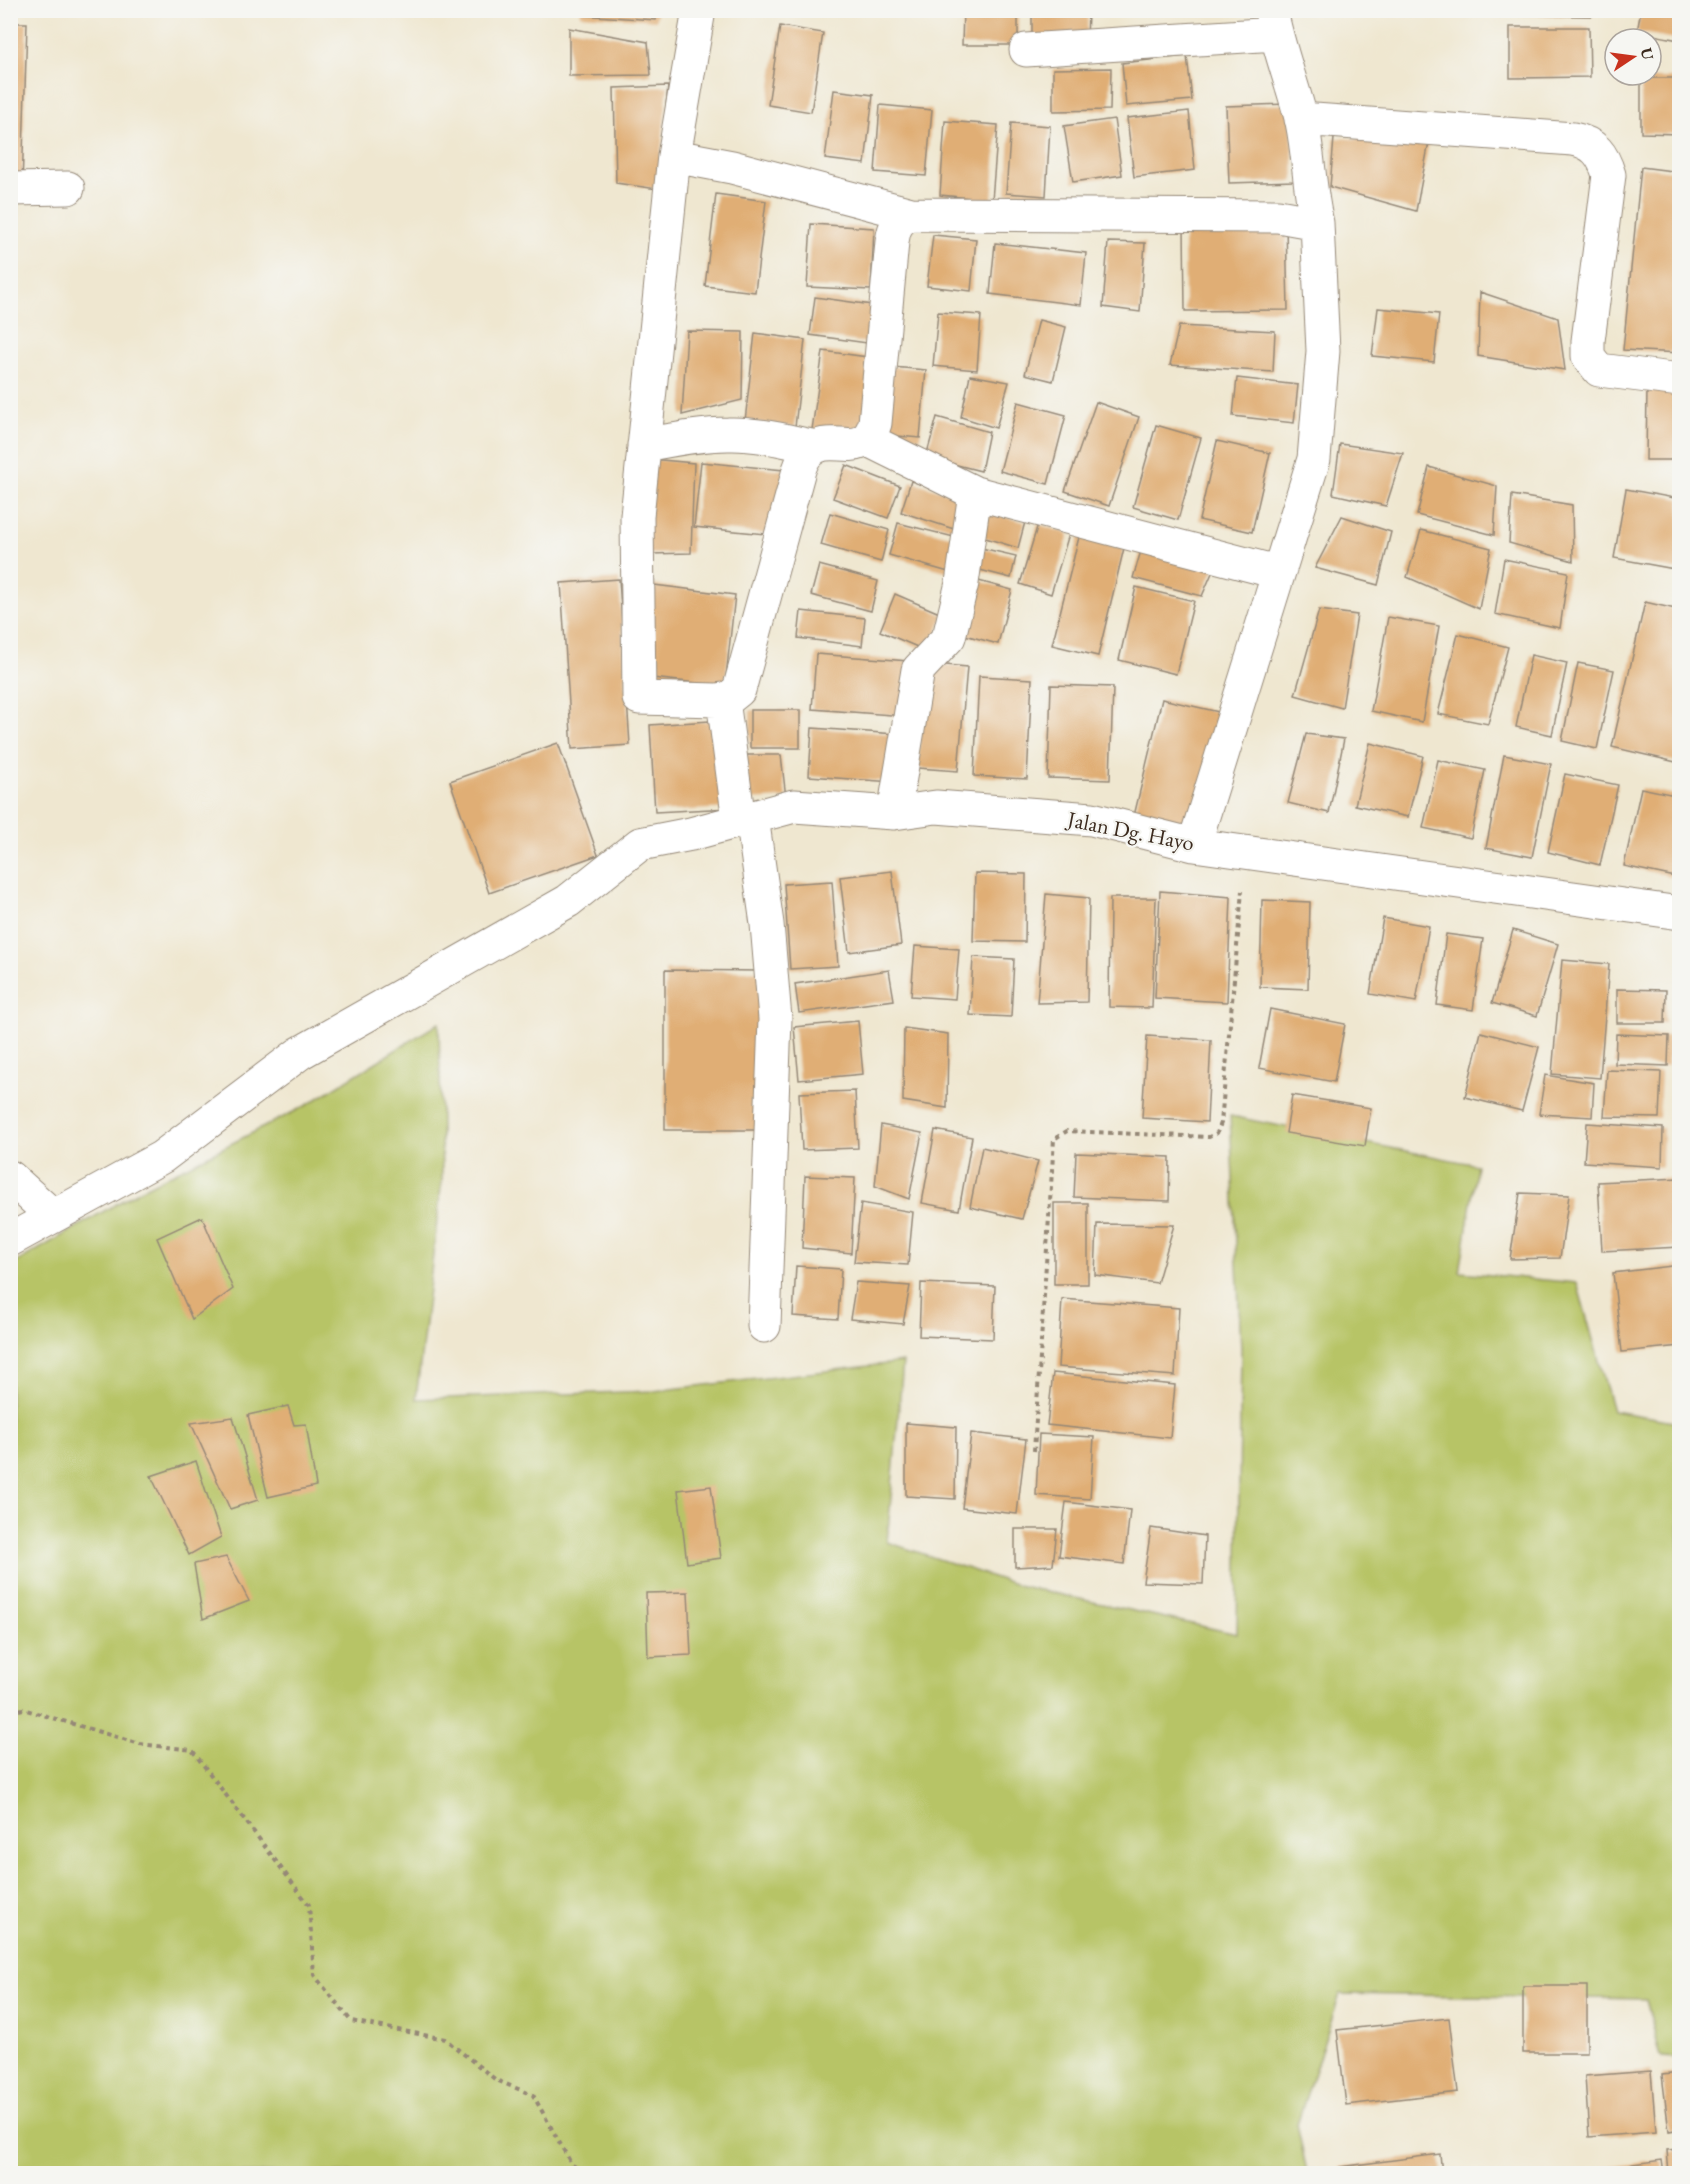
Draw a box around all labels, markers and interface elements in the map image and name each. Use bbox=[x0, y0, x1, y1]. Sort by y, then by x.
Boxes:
north arrow bbox=[1603, 27, 1663, 87]
text: U bbox=[1636, 46, 1659, 62]
street label: Jalan Dg. Hayo bbox=[1063, 804, 1197, 857]

